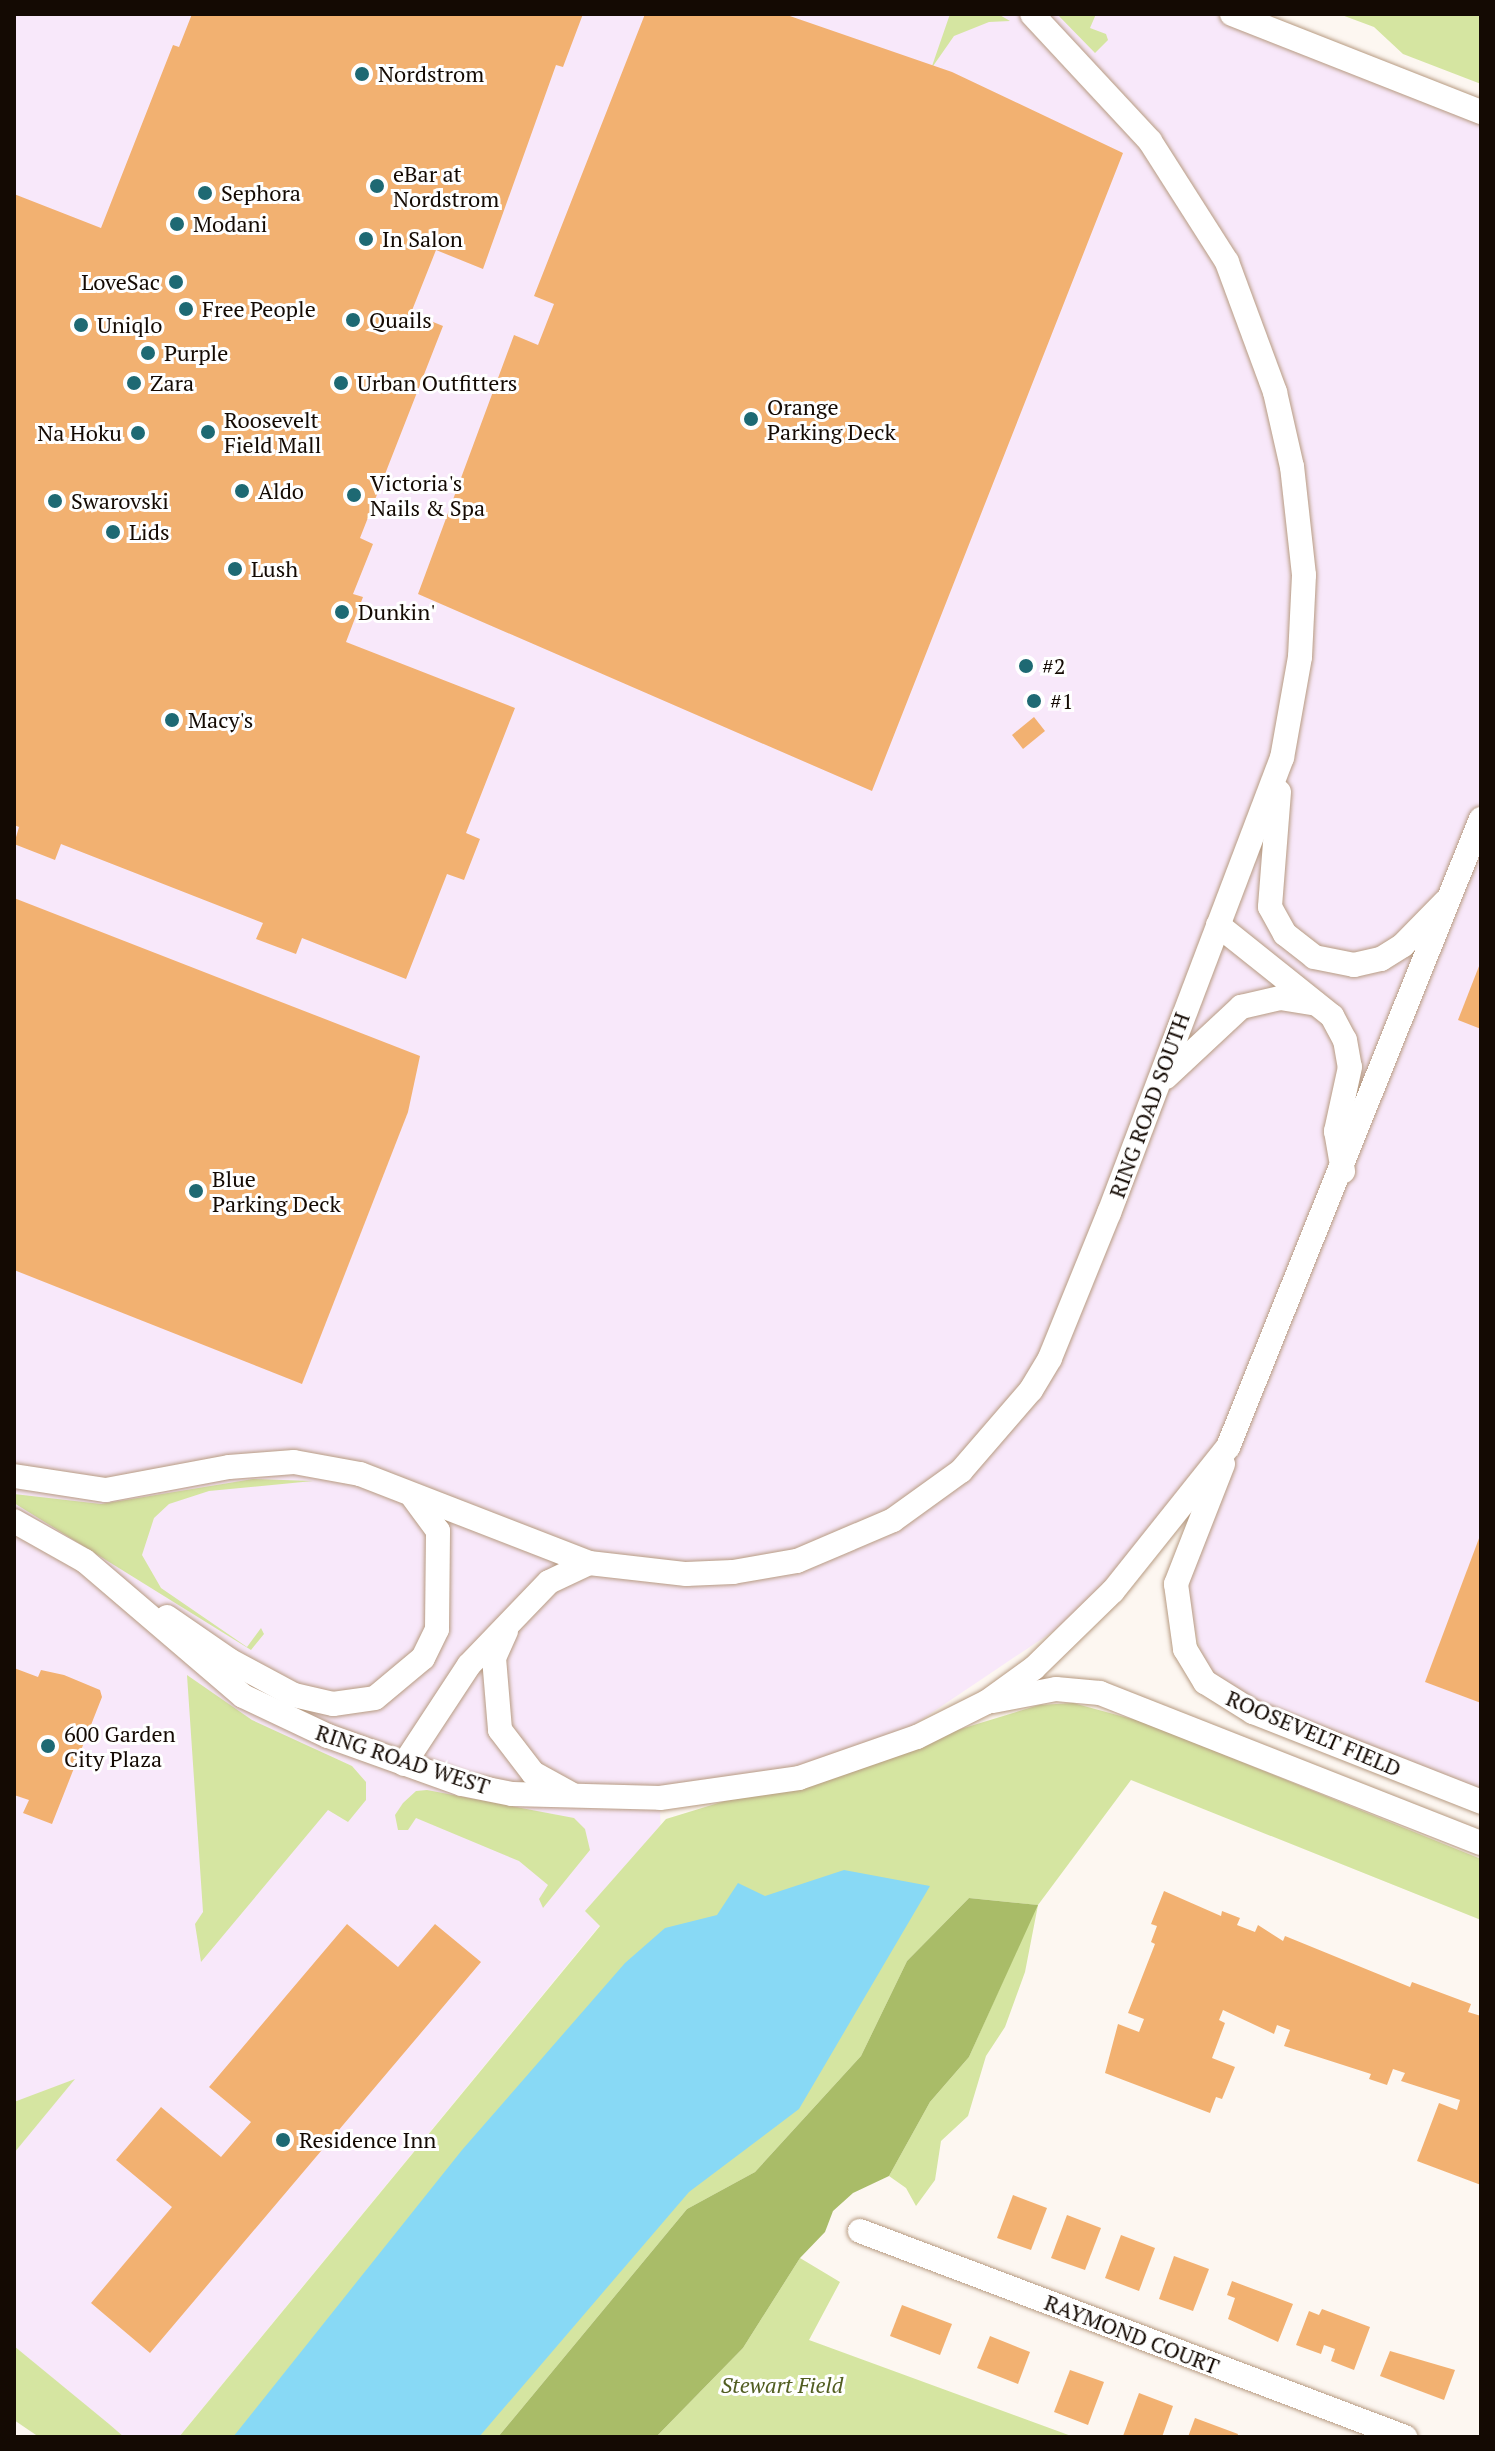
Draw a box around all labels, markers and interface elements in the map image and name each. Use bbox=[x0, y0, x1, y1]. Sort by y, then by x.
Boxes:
place label: Nordstrom bbox=[378, 61, 484, 87]
marker: Nordstrom bbox=[353, 65, 371, 83]
place label: eBar at Nordstrom bbox=[393, 160, 499, 212]
marker: eBar at Nordstrom bbox=[368, 177, 386, 195]
place label: Sephora bbox=[221, 180, 301, 206]
marker: Sephora bbox=[196, 184, 214, 202]
place label: Modani bbox=[193, 211, 267, 237]
marker: Modani bbox=[168, 215, 186, 233]
place label: In Salon bbox=[382, 226, 463, 252]
marker: In Salon bbox=[357, 230, 375, 248]
place label: LoveSac bbox=[81, 269, 160, 295]
marker: LoveSac bbox=[167, 273, 185, 291]
place label: Free People bbox=[202, 296, 316, 322]
marker: Free People bbox=[177, 300, 195, 318]
place label: Quails bbox=[369, 307, 432, 333]
marker: Quails bbox=[344, 311, 362, 329]
place label: Uniqlo bbox=[97, 312, 162, 338]
marker: Uniqlo bbox=[72, 316, 90, 334]
place label: Purple bbox=[164, 340, 228, 366]
marker: Purple bbox=[139, 344, 157, 362]
place label: Zara bbox=[150, 370, 194, 396]
place label: Urban Outfitters bbox=[357, 370, 517, 396]
marker: Zara bbox=[125, 374, 143, 392]
marker: Urban Outfitters bbox=[332, 374, 350, 392]
place label: Orange Parking Deck bbox=[767, 393, 896, 444]
place label: Roosevelt Field Mall bbox=[224, 406, 321, 458]
marker: Orange Parking Deck bbox=[742, 410, 760, 428]
place label: Na Hoku bbox=[37, 420, 122, 446]
marker: Roosevelt Field Mall bbox=[199, 423, 217, 441]
marker: Na Hoku bbox=[129, 424, 147, 442]
place label: Victoria's Nails & Spa bbox=[370, 469, 485, 520]
place label: Aldo bbox=[258, 478, 304, 504]
marker: Aldo bbox=[233, 482, 251, 500]
marker: Victoria's Nails & Spa bbox=[345, 486, 363, 504]
place label: Swarovski bbox=[71, 488, 169, 514]
marker: Swarovski bbox=[46, 492, 64, 510]
place label: Lids bbox=[129, 519, 169, 545]
marker: Lids bbox=[104, 523, 122, 541]
place label: Lush bbox=[251, 556, 298, 582]
marker: Lush bbox=[226, 560, 244, 578]
place label: Dunkin' bbox=[358, 599, 435, 625]
marker: Dunkin' bbox=[333, 603, 351, 621]
place label: #2 bbox=[1042, 653, 1065, 679]
marker: #2 bbox=[1017, 657, 1035, 675]
place label: #1 bbox=[1050, 688, 1073, 714]
marker: #1 bbox=[1025, 692, 1043, 710]
place label: Macy's bbox=[188, 707, 253, 733]
marker: Macy's bbox=[163, 711, 181, 729]
street label: RING ROAD SOUTH bbox=[1103, 1009, 1195, 1201]
place label: Blue Parking Deck bbox=[212, 1165, 341, 1216]
marker: Blue Parking Deck bbox=[187, 1182, 205, 1200]
street label: ROOSEVELT FIELD bbox=[1223, 1684, 1405, 1782]
street label: RING ROAD WEST bbox=[313, 1718, 493, 1800]
place label: 600 Garden City Plaza bbox=[64, 1720, 176, 1772]
marker: 600 Garden City Plaza bbox=[39, 1737, 57, 1755]
place label: Residence Inn bbox=[299, 2127, 436, 2153]
marker: Residence Inn bbox=[274, 2131, 292, 2149]
street label: RAYMOND COURT bbox=[1041, 2289, 1223, 2379]
park label: Stewart Field bbox=[721, 2372, 843, 2398]

